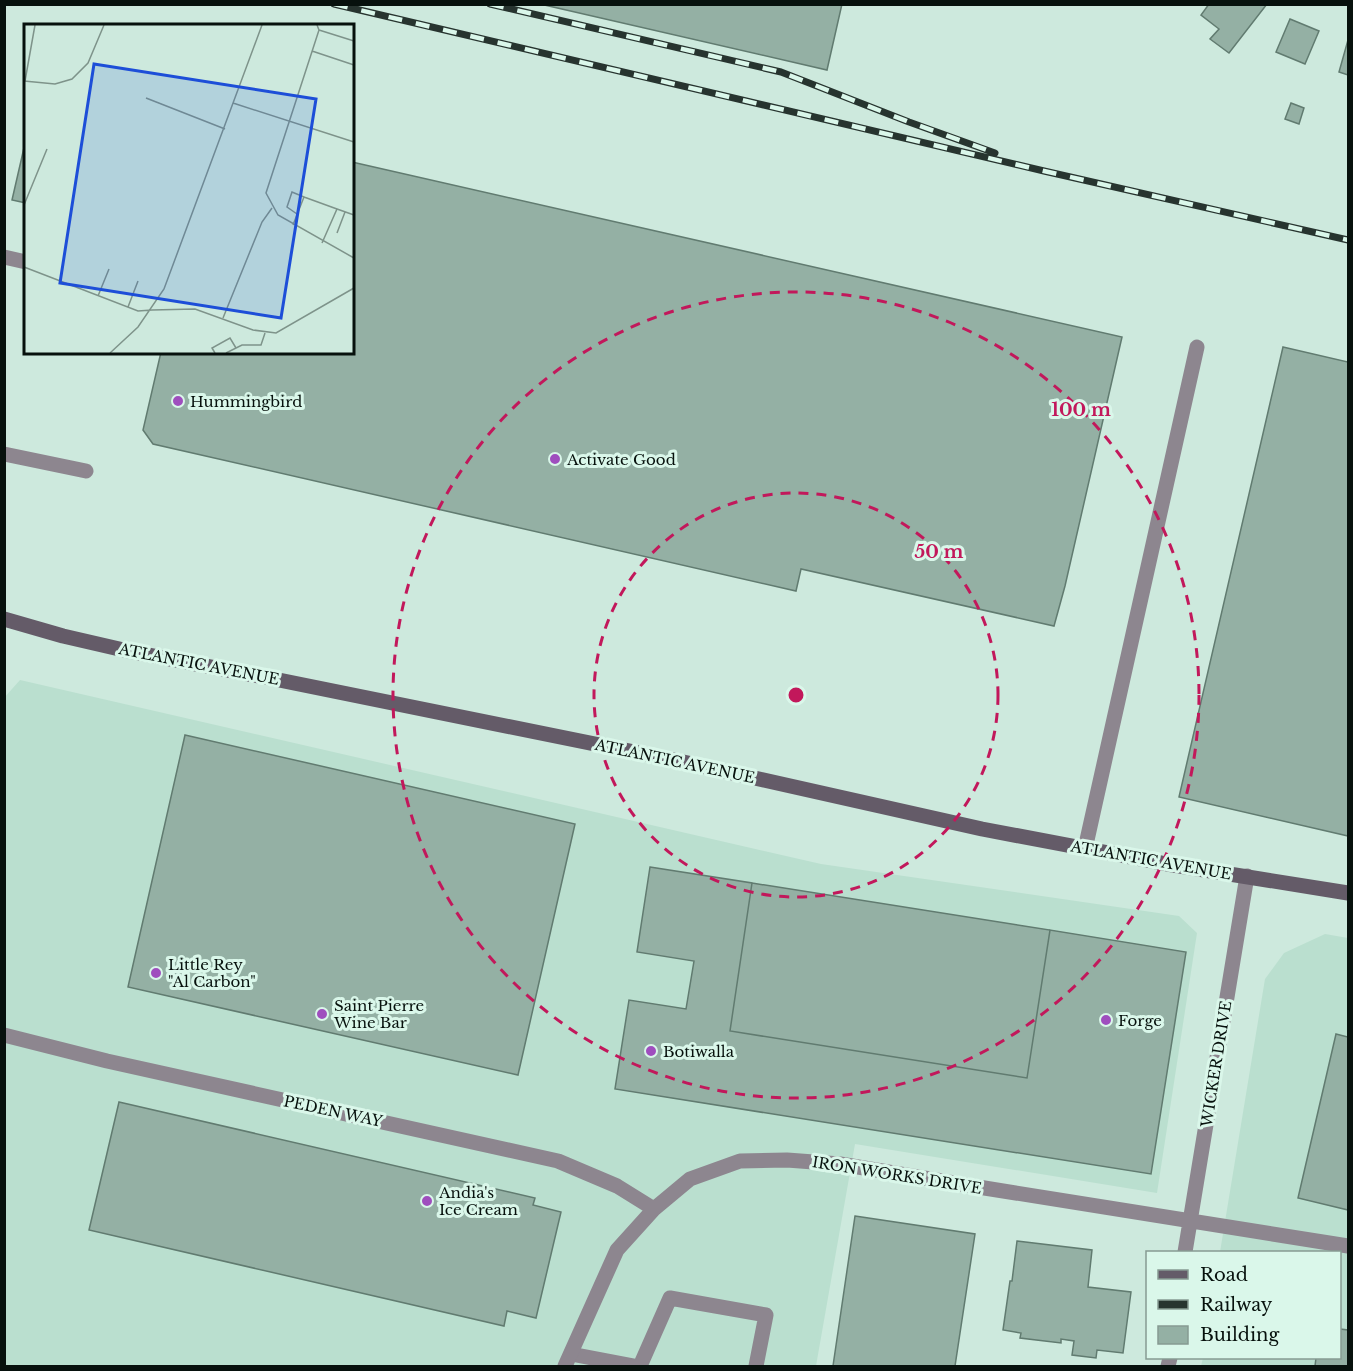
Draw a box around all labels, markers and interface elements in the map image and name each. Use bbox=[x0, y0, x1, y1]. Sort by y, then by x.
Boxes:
inset map bbox=[24, 24, 354, 354]
place label: Hummingbird bbox=[190, 392, 302, 411]
marker: Hummingbird bbox=[171, 394, 185, 408]
text: 100 m bbox=[1051, 399, 1111, 421]
place label: Activate Good bbox=[566, 450, 676, 469]
marker: Activate Good bbox=[548, 452, 562, 466]
text: 50 m bbox=[915, 541, 964, 563]
street label: ATLANTIC AVENUE bbox=[116, 639, 281, 689]
centre of rings bbox=[786, 685, 806, 705]
street label: ATLANTIC AVENUE bbox=[592, 735, 757, 787]
street label: ATLANTIC AVENUE bbox=[1068, 836, 1233, 884]
place label: Little Rey "Al Carbon" bbox=[168, 955, 256, 991]
marker: Little Rey "Al Carbon" bbox=[149, 966, 163, 980]
place label: Saint Pierre Wine Bar bbox=[333, 996, 424, 1032]
street label: WICKER DRIVE bbox=[1196, 999, 1235, 1130]
marker: Saint Pierre Wine Bar bbox=[315, 1007, 329, 1021]
place label: Forge bbox=[1118, 1011, 1162, 1030]
marker: Forge bbox=[1099, 1013, 1113, 1027]
place label: Botiwalla bbox=[663, 1042, 735, 1061]
marker: Botiwalla bbox=[644, 1044, 658, 1058]
street label: PEDEN WAY bbox=[282, 1091, 385, 1131]
street label: IRON WORKS DRIVE bbox=[811, 1152, 983, 1198]
place label: Andia's Ice Cream bbox=[438, 1183, 518, 1219]
marker: Andia's Ice Cream bbox=[420, 1194, 434, 1208]
legend bbox=[1146, 1251, 1341, 1359]
text: Road bbox=[1200, 1264, 1248, 1286]
text: Railway bbox=[1200, 1294, 1273, 1316]
text: Building bbox=[1200, 1324, 1279, 1346]

